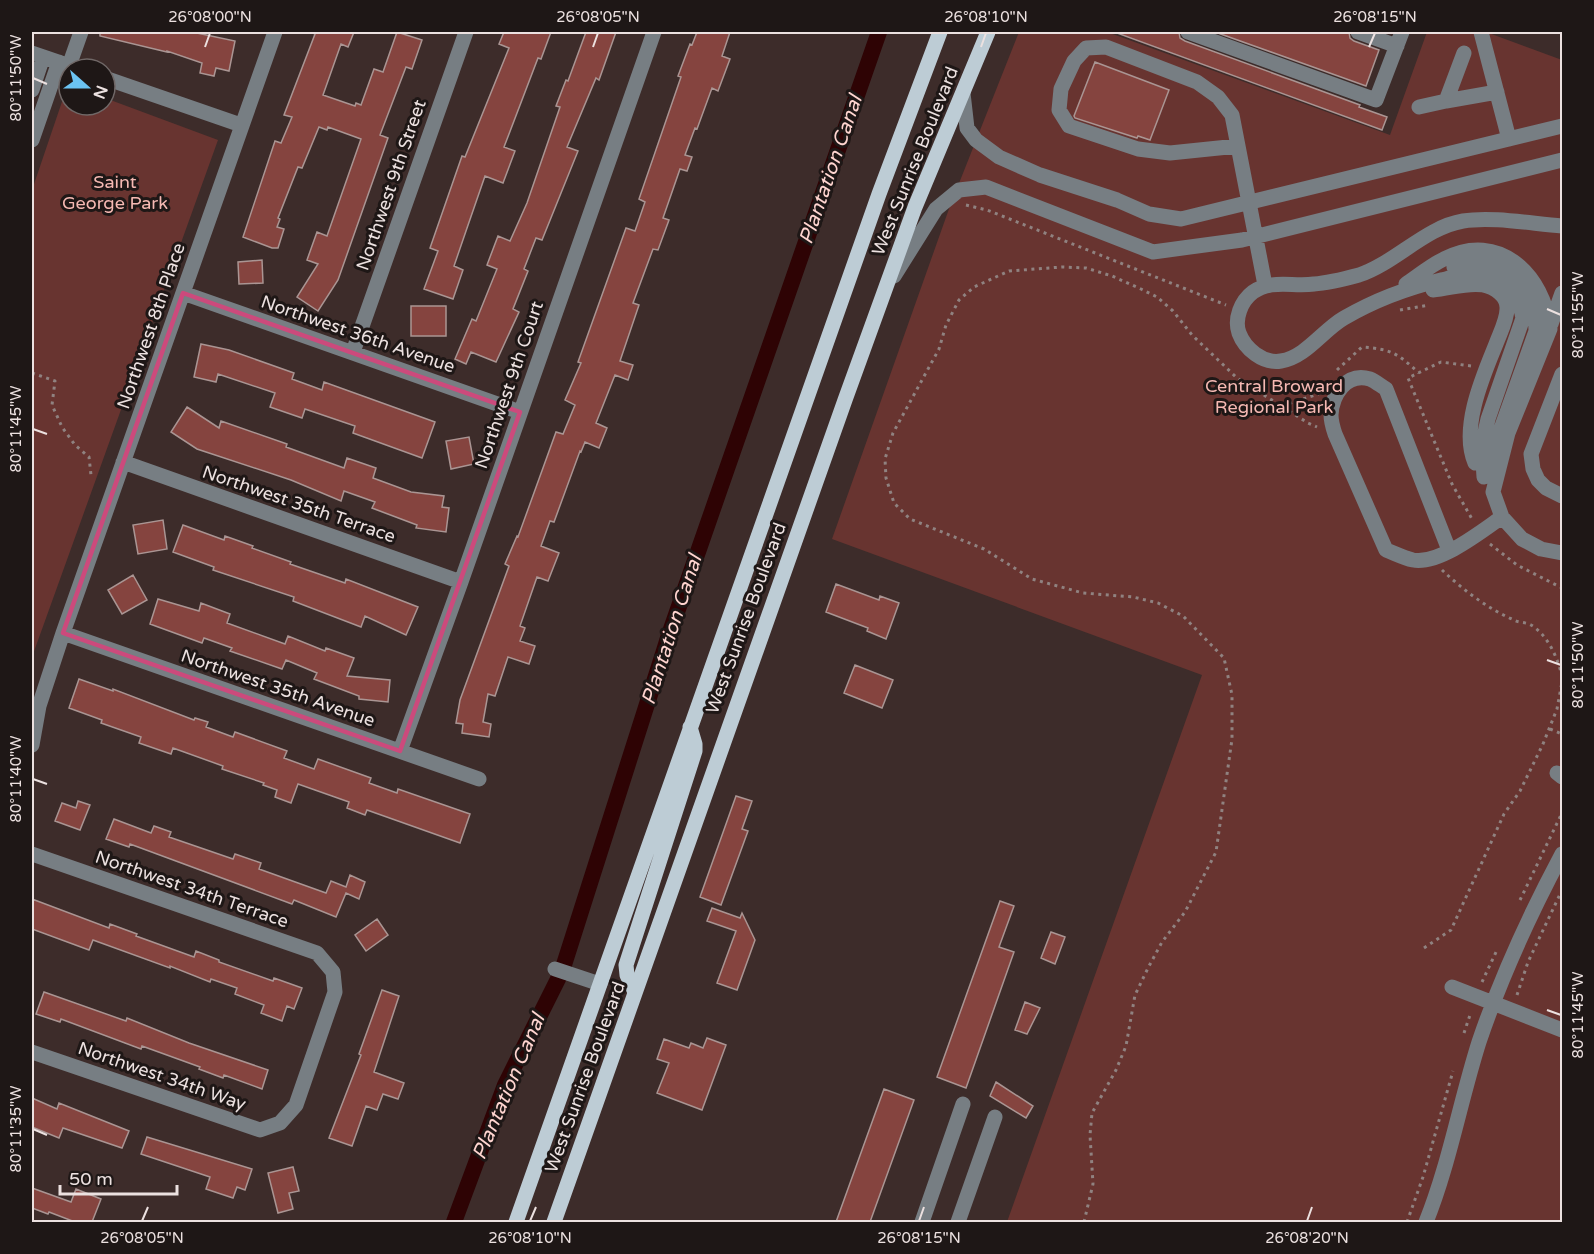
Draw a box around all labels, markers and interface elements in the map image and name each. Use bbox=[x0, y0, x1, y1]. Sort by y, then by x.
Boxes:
text: 26°08'00"N bbox=[168, 8, 252, 26]
text: 26°08'05"N bbox=[556, 8, 640, 26]
text: 26°08'10"N bbox=[944, 8, 1028, 26]
text: 26°08'15"N bbox=[1333, 8, 1417, 26]
text: 80°11'50"W bbox=[7, 35, 25, 121]
north arrow bbox=[57, 57, 117, 117]
street label: West Sunrise Boulevard bbox=[867, 63, 963, 259]
text: N bbox=[88, 82, 112, 102]
water label: Plantation Canal bbox=[794, 91, 868, 248]
street label: Northwest 9th Street bbox=[351, 96, 431, 273]
park label: Saint George Park bbox=[62, 171, 168, 214]
street label: Northwest 8th Place bbox=[112, 240, 190, 412]
text: 80°11'55"W bbox=[1569, 272, 1587, 358]
street label: Northwest 36th Avenue bbox=[258, 290, 458, 378]
street label: Northwest 9th Court bbox=[470, 298, 548, 472]
park label: Central Broward Regional Park bbox=[1205, 375, 1343, 418]
text: 80°11'45"W bbox=[7, 386, 25, 472]
street label: Northwest 35th Terrace bbox=[199, 461, 399, 547]
street label: West Sunrise Boulevard bbox=[701, 519, 791, 717]
water label: Plantation Canal bbox=[637, 550, 708, 708]
text: 80°11'50"W bbox=[1569, 622, 1587, 708]
street label: Northwest 35th Avenue bbox=[178, 644, 378, 732]
text: 80°11'40"W bbox=[7, 736, 25, 822]
street label: Northwest 34th Terrace bbox=[92, 846, 292, 932]
text: 80°11'45"W bbox=[1569, 972, 1587, 1058]
street label: West Sunrise Boulevard bbox=[540, 978, 630, 1176]
water label: Plantation Canal bbox=[468, 1009, 551, 1163]
street label: Northwest 34th Way bbox=[75, 1037, 249, 1115]
text: 80°11'35"W bbox=[7, 1086, 25, 1172]
scale bar bbox=[60, 1158, 177, 1196]
text: 50 m bbox=[69, 1168, 113, 1190]
text: 26°08'05"N bbox=[100, 1229, 184, 1247]
text: 26°08'10"N bbox=[488, 1229, 572, 1247]
text: 26°08'15"N bbox=[877, 1229, 961, 1247]
text: 26°08'20"N bbox=[1265, 1229, 1349, 1247]

